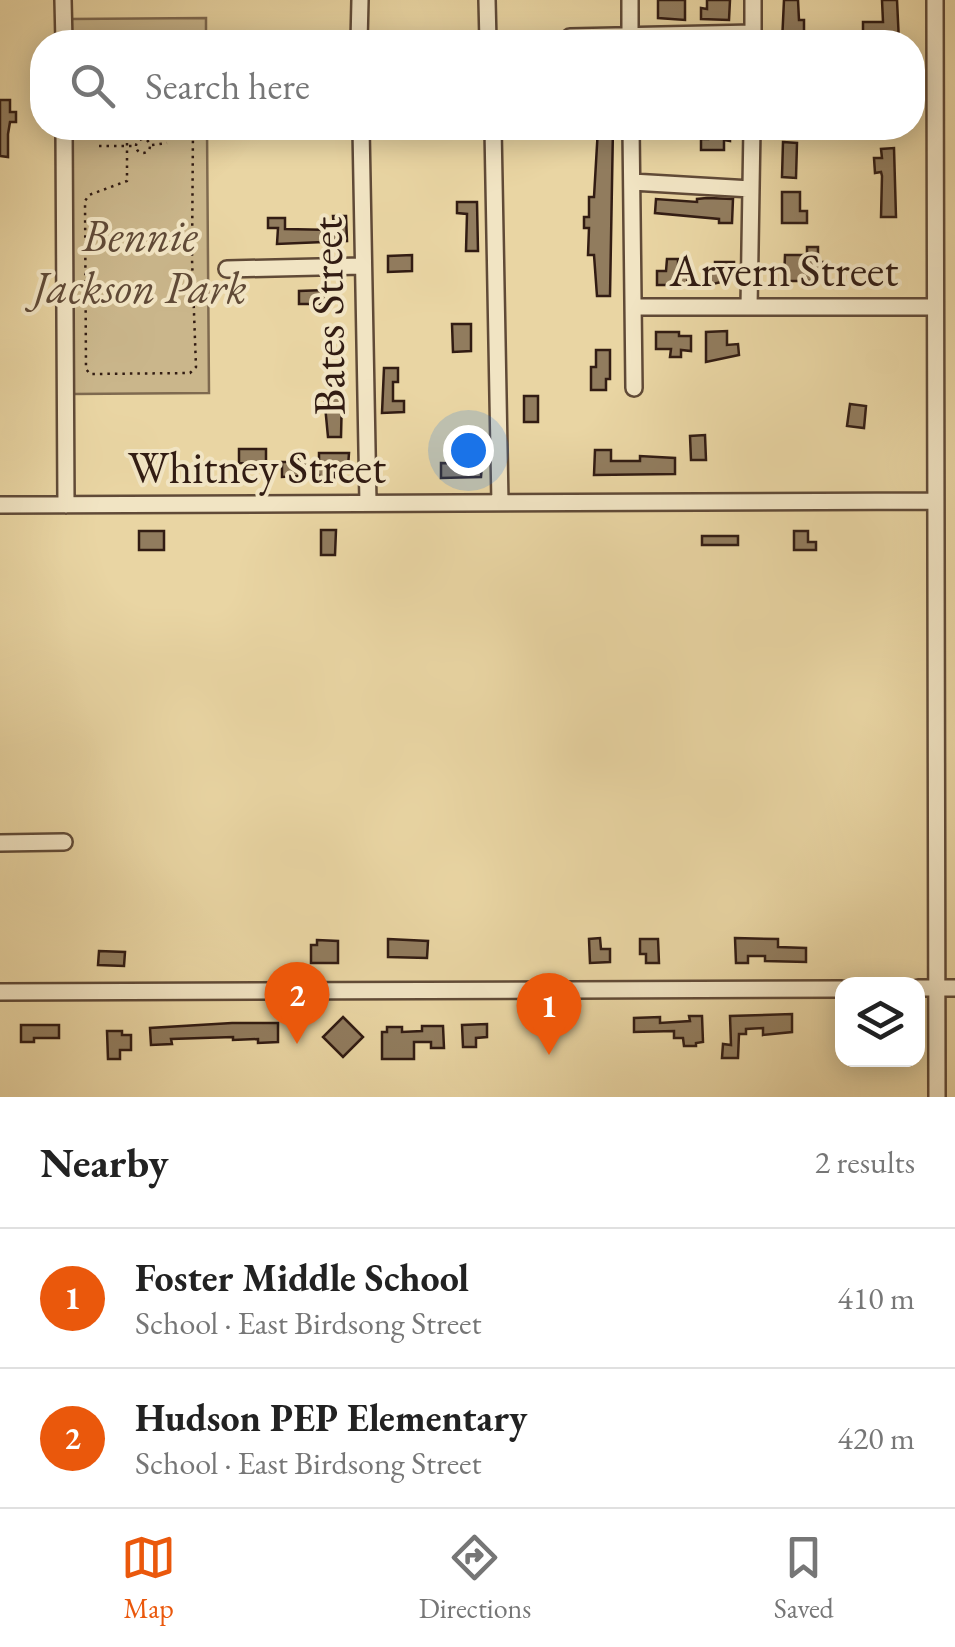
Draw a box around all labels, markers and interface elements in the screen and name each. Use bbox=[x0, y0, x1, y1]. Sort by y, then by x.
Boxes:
search box bbox=[30, 30, 925, 140]
icon: search bbox=[65, 58, 120, 113]
text: Search here bbox=[145, 61, 310, 110]
park label: Bennie Jackson Park bbox=[24, 206, 247, 316]
street label: Bates Street bbox=[296, 216, 358, 416]
street label: Arvern Street bbox=[669, 241, 898, 299]
your location bbox=[443, 425, 494, 476]
street label: Whitney Street bbox=[128, 438, 386, 496]
pin: 2 bbox=[264, 962, 330, 1044]
pin: 1 bbox=[516, 972, 582, 1055]
map controls bbox=[835, 977, 925, 1067]
button: layers bbox=[835, 977, 925, 1067]
text: Nearby bbox=[40, 1135, 169, 1190]
text: 2 results bbox=[815, 1141, 915, 1183]
text: Foster Middle School bbox=[135, 1253, 469, 1302]
text: 1 bbox=[64, 1277, 81, 1319]
text: 410 m bbox=[838, 1277, 915, 1319]
text: School · East Birdsong Street bbox=[135, 1302, 481, 1344]
text: Hudson PEP Elementary bbox=[135, 1393, 527, 1442]
text: 2 bbox=[64, 1417, 81, 1459]
text: 420 m bbox=[838, 1417, 915, 1459]
text: School · East Birdsong Street bbox=[135, 1442, 481, 1484]
tab: Map bbox=[121, 1530, 176, 1626]
tab: Directions bbox=[419, 1530, 531, 1626]
tab: Saved bbox=[774, 1530, 834, 1626]

